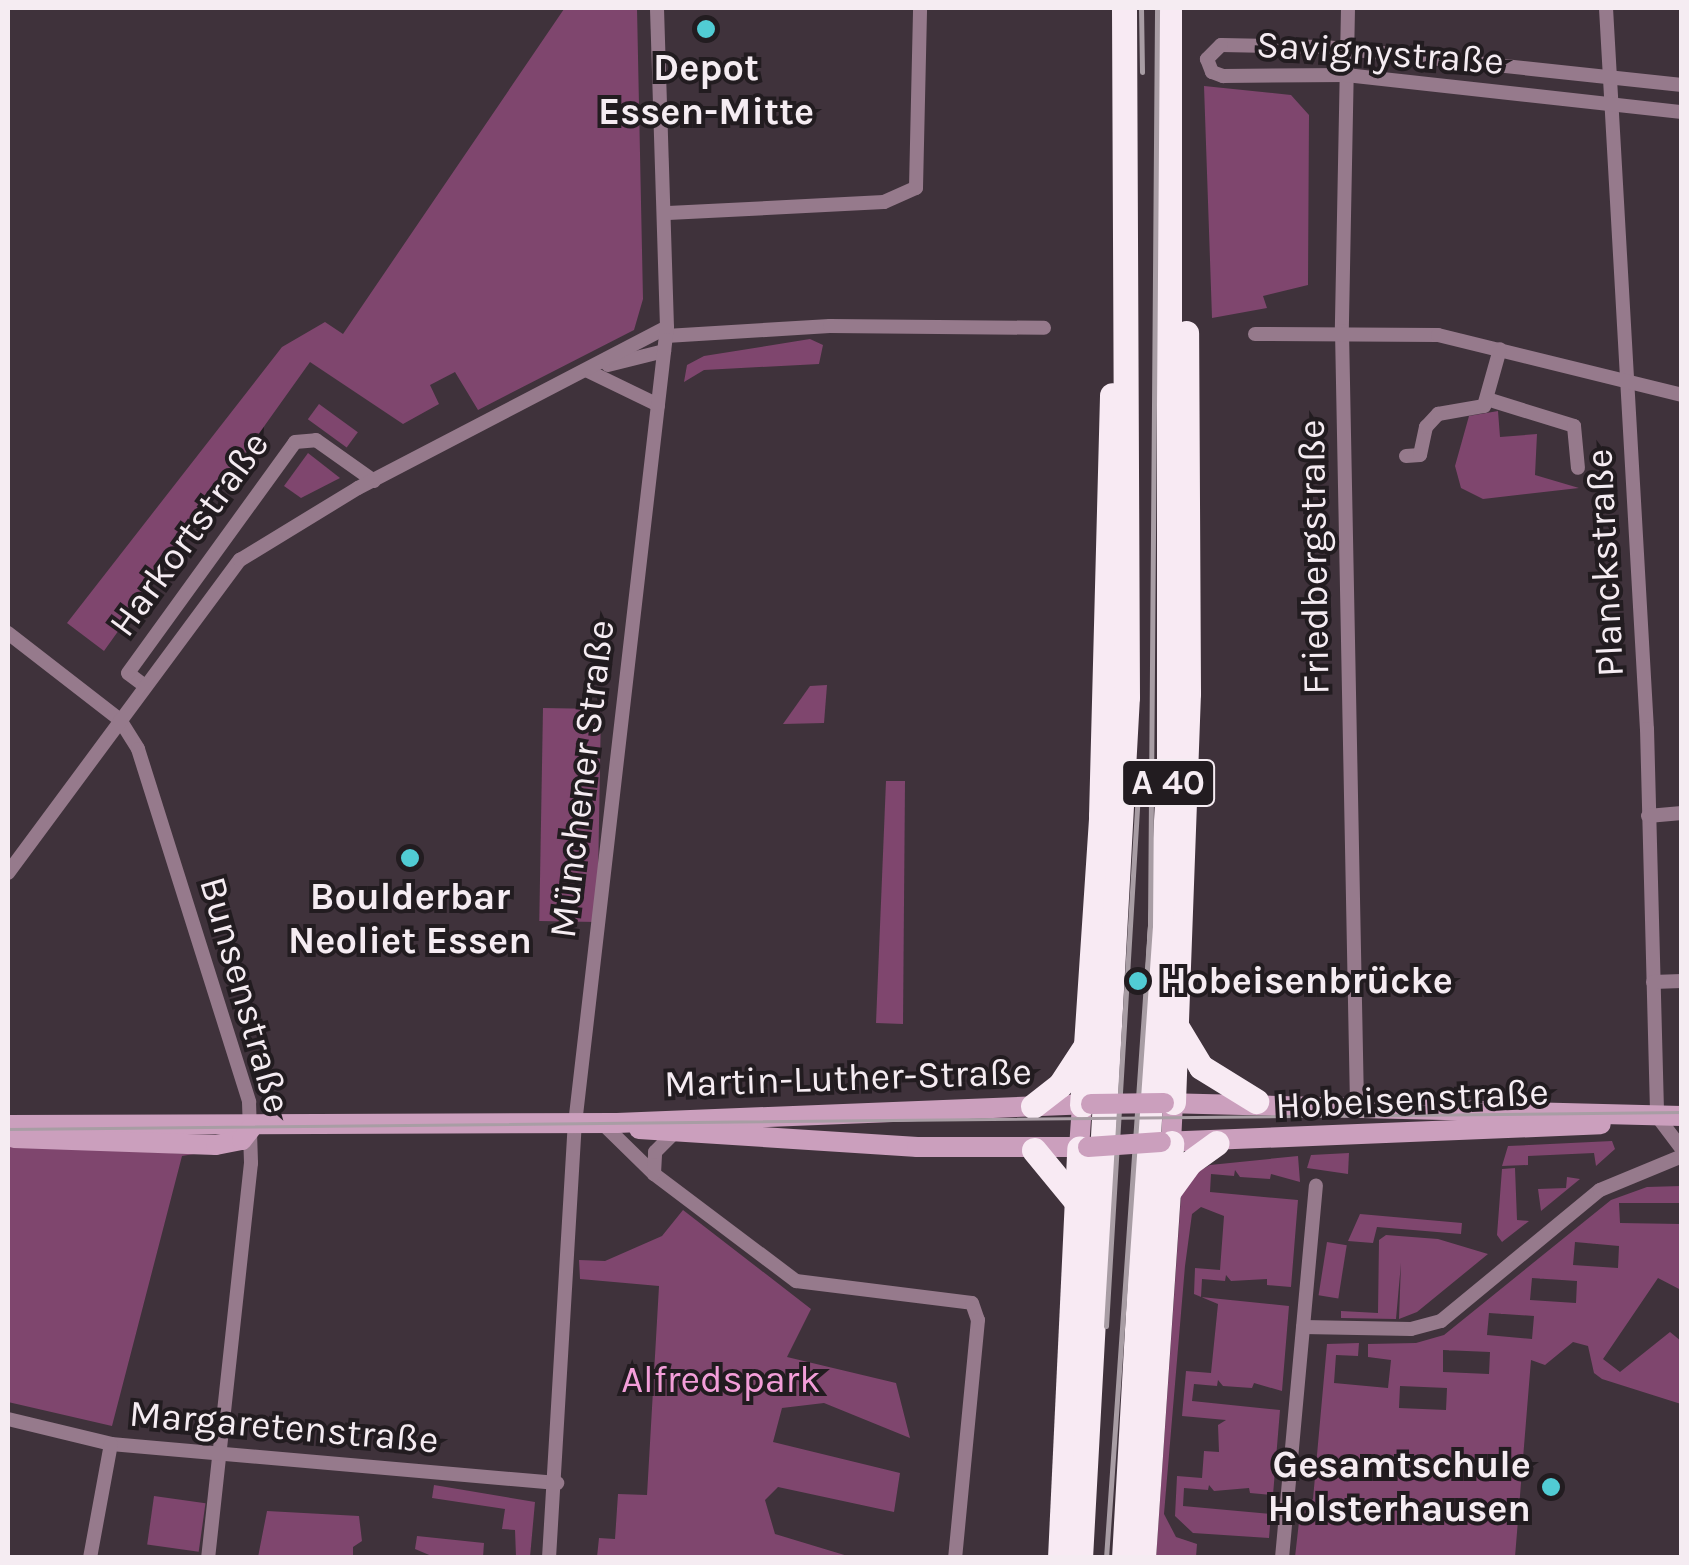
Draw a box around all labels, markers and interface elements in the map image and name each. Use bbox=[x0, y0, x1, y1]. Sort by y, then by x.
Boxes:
marker: Depot Essen-Mitte bbox=[695, 18, 717, 40]
street label: Savignystraße bbox=[1255, 22, 1505, 84]
place label: Depot Essen-Mitte bbox=[598, 45, 814, 134]
street label: Friedbergstraße bbox=[1289, 419, 1339, 695]
street label: Harkortstraße bbox=[99, 423, 279, 645]
street label: Planckstraße bbox=[1576, 448, 1634, 678]
street label: Münchener Straße bbox=[540, 617, 624, 941]
road number: A 40 bbox=[1120, 753, 1216, 813]
marker: Boulderbar Neoliet Essen bbox=[399, 847, 421, 869]
street label: Bunsenstraße bbox=[189, 872, 301, 1118]
place label: Boulderbar Neoliet Essen bbox=[288, 874, 532, 964]
place label: Hobeisenbrücke bbox=[1160, 958, 1453, 1004]
marker: Hobeisenbrücke bbox=[1125, 968, 1151, 994]
street label: Martin-Luther-Straße bbox=[663, 1049, 1033, 1107]
street label: Hobeisenstraße bbox=[1274, 1069, 1550, 1129]
park label: Alfredspark bbox=[621, 1357, 821, 1403]
street label: Margaretenstraße bbox=[127, 1391, 441, 1463]
place label: Gesamtschule Holsterhausen bbox=[1267, 1442, 1531, 1532]
marker: Gesamtschule Holsterhausen bbox=[1540, 1476, 1562, 1498]

